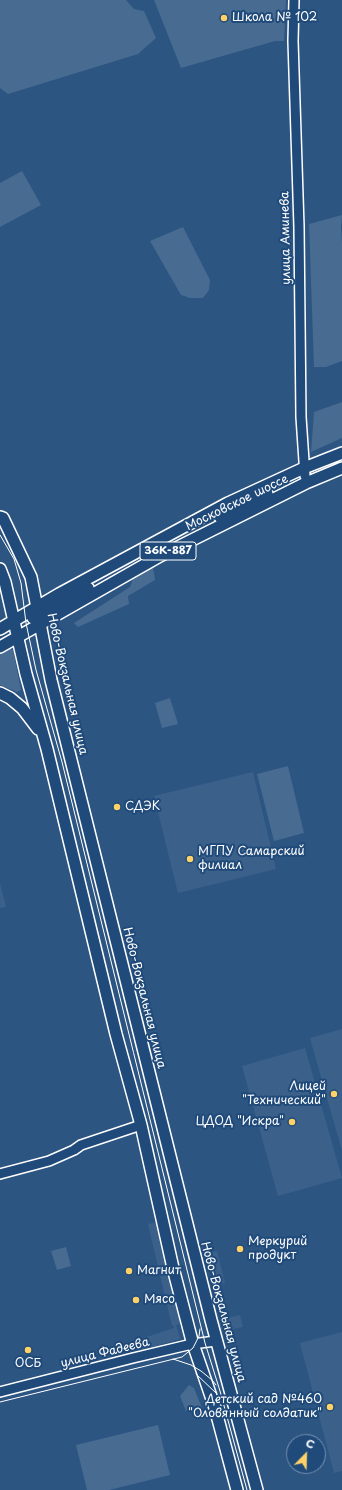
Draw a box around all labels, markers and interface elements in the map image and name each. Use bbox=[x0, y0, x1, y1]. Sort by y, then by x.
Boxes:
place label: Школа № 102 bbox=[232, 11, 317, 25]
marker: Школа № 102 bbox=[219, 13, 229, 23]
street label: улица Аминева bbox=[278, 191, 294, 285]
street label: Московское шоссе bbox=[183, 472, 291, 534]
road number: 36К-887 bbox=[140, 542, 196, 560]
street label: Ново-Вокзальная улица bbox=[44, 612, 90, 756]
place label: СДЭК bbox=[125, 800, 160, 814]
marker: СДЭК bbox=[112, 802, 122, 812]
place label: МГПУ Самарский филиал bbox=[198, 845, 305, 873]
marker: МГПУ Самарский филиал bbox=[185, 854, 195, 864]
street label: Ново-Вокзальная улица bbox=[119, 926, 169, 1070]
place label: Лицей "Технический" bbox=[242, 1080, 326, 1108]
marker: Лицей "Технический" bbox=[329, 1089, 339, 1099]
place label: ЦДОД "Искра" bbox=[196, 1115, 284, 1129]
marker: ЦДОД "Искра" bbox=[287, 1117, 297, 1127]
place label: Меркурий продукт bbox=[248, 1235, 307, 1263]
street label: Ново-Вокзальная улица bbox=[197, 1240, 249, 1384]
marker: Меркурий продукт bbox=[235, 1244, 245, 1254]
place label: Магнит bbox=[137, 1264, 181, 1278]
marker: Магнит bbox=[124, 1266, 134, 1276]
place label: Мясо bbox=[144, 1293, 175, 1307]
marker: Мясо bbox=[131, 1295, 141, 1305]
street label: улица Фадеева bbox=[59, 1335, 151, 1371]
marker: ОСБ bbox=[23, 1345, 33, 1355]
place label: ОСБ bbox=[15, 1357, 41, 1371]
place label: Детский сад №460 "Оловянный солдатик" bbox=[188, 1393, 322, 1421]
marker: Детский сад №460 "Оловянный солдатик" bbox=[325, 1402, 335, 1412]
north arrow bbox=[286, 1434, 326, 1474]
text: С bbox=[303, 1434, 318, 1453]

